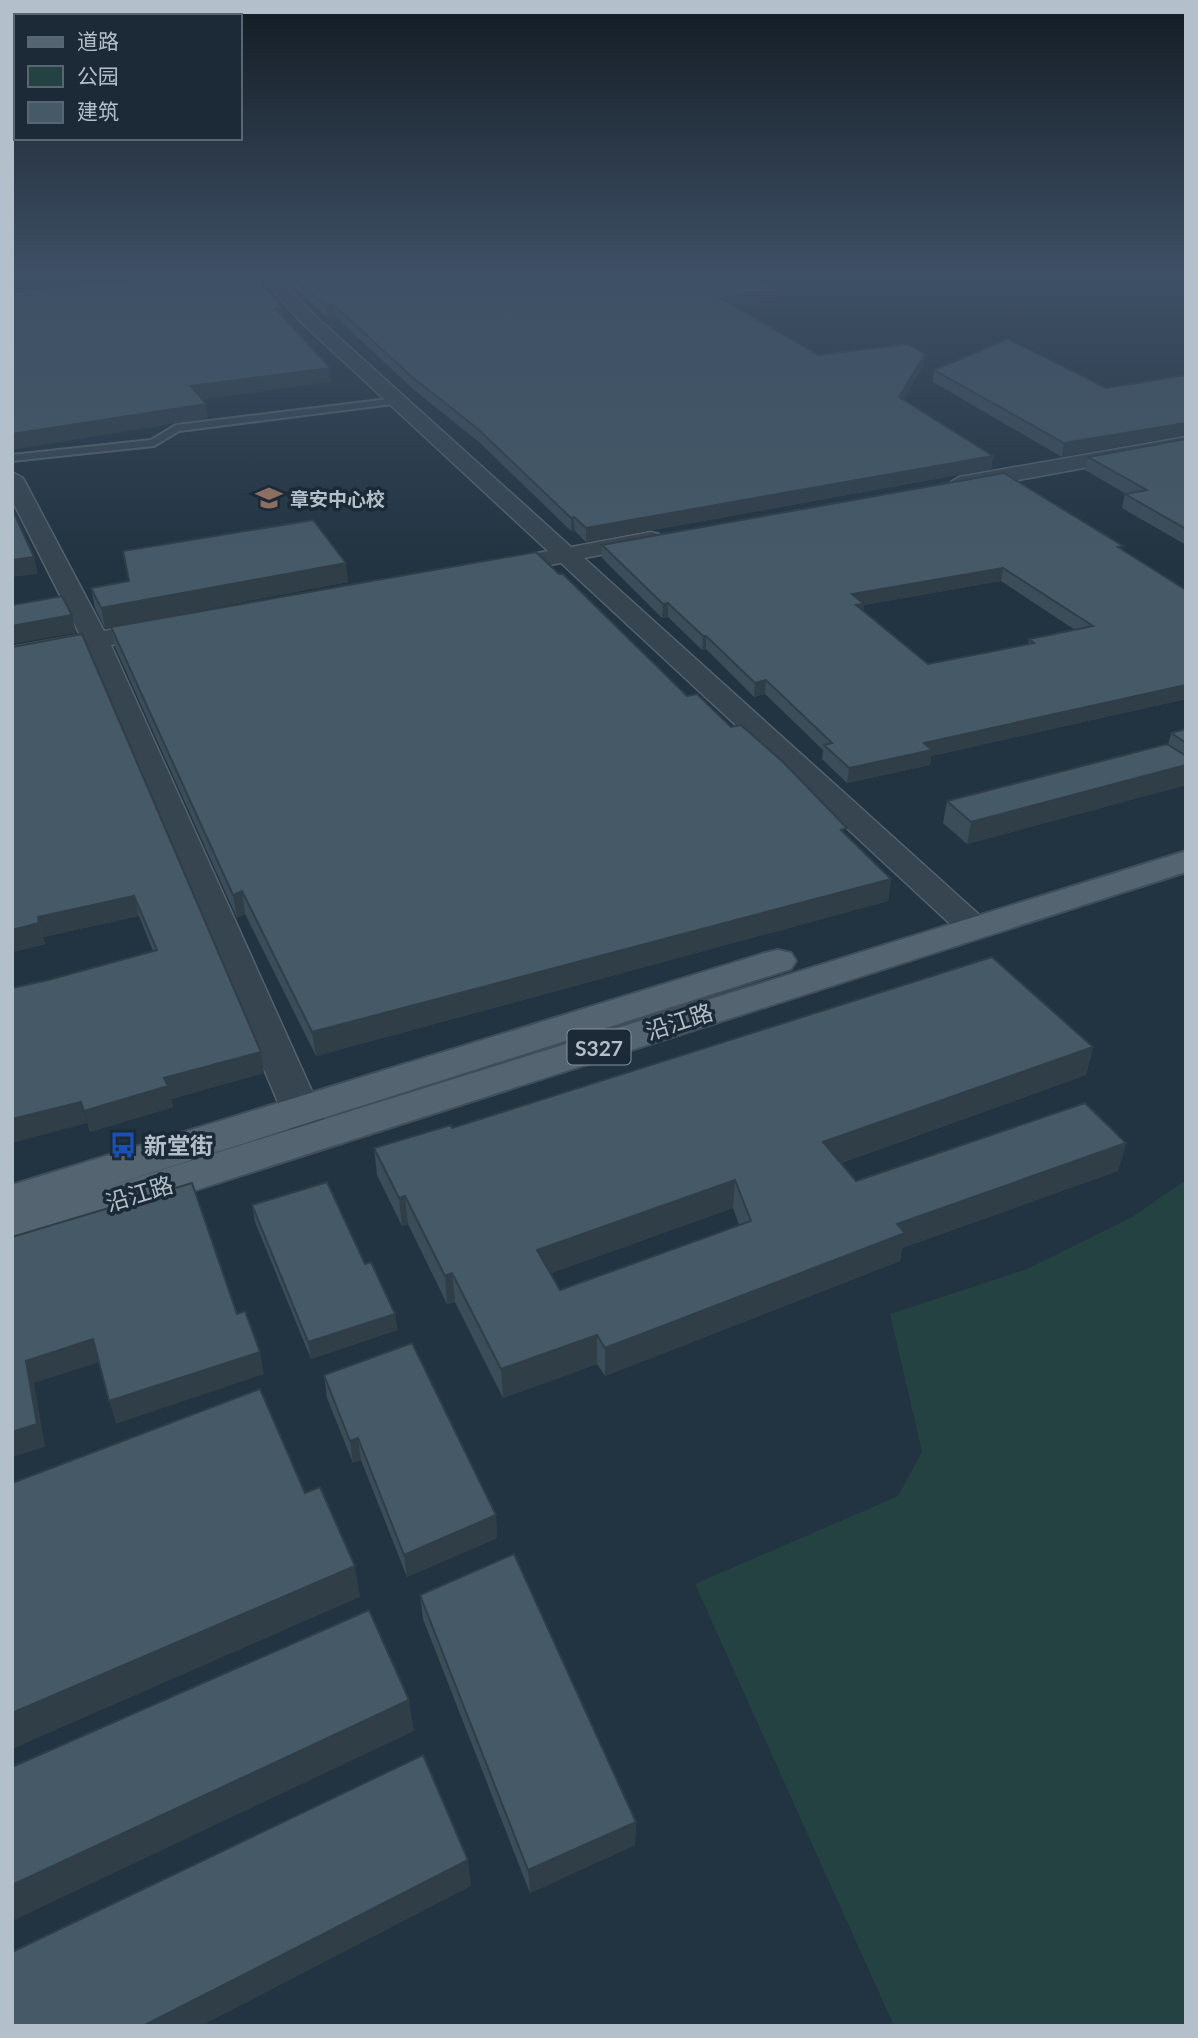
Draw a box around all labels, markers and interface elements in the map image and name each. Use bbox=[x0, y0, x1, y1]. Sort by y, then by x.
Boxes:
legend bbox=[14, 14, 242, 140]
text: 道路 bbox=[77, 28, 119, 53]
text: 公园 bbox=[77, 63, 119, 88]
text: 建筑 bbox=[77, 98, 119, 123]
school or university icon: 章安中心校 bbox=[254, 483, 284, 513]
place label: 章安中心校 bbox=[290, 487, 385, 510]
street label: 沿江路 bbox=[642, 997, 716, 1045]
road number: S327 bbox=[568, 1030, 630, 1064]
bus stop icon: 新堂街 bbox=[108, 1130, 138, 1160]
place label: 新堂街 bbox=[144, 1131, 213, 1159]
street label: 沿江路 bbox=[102, 1170, 176, 1216]

